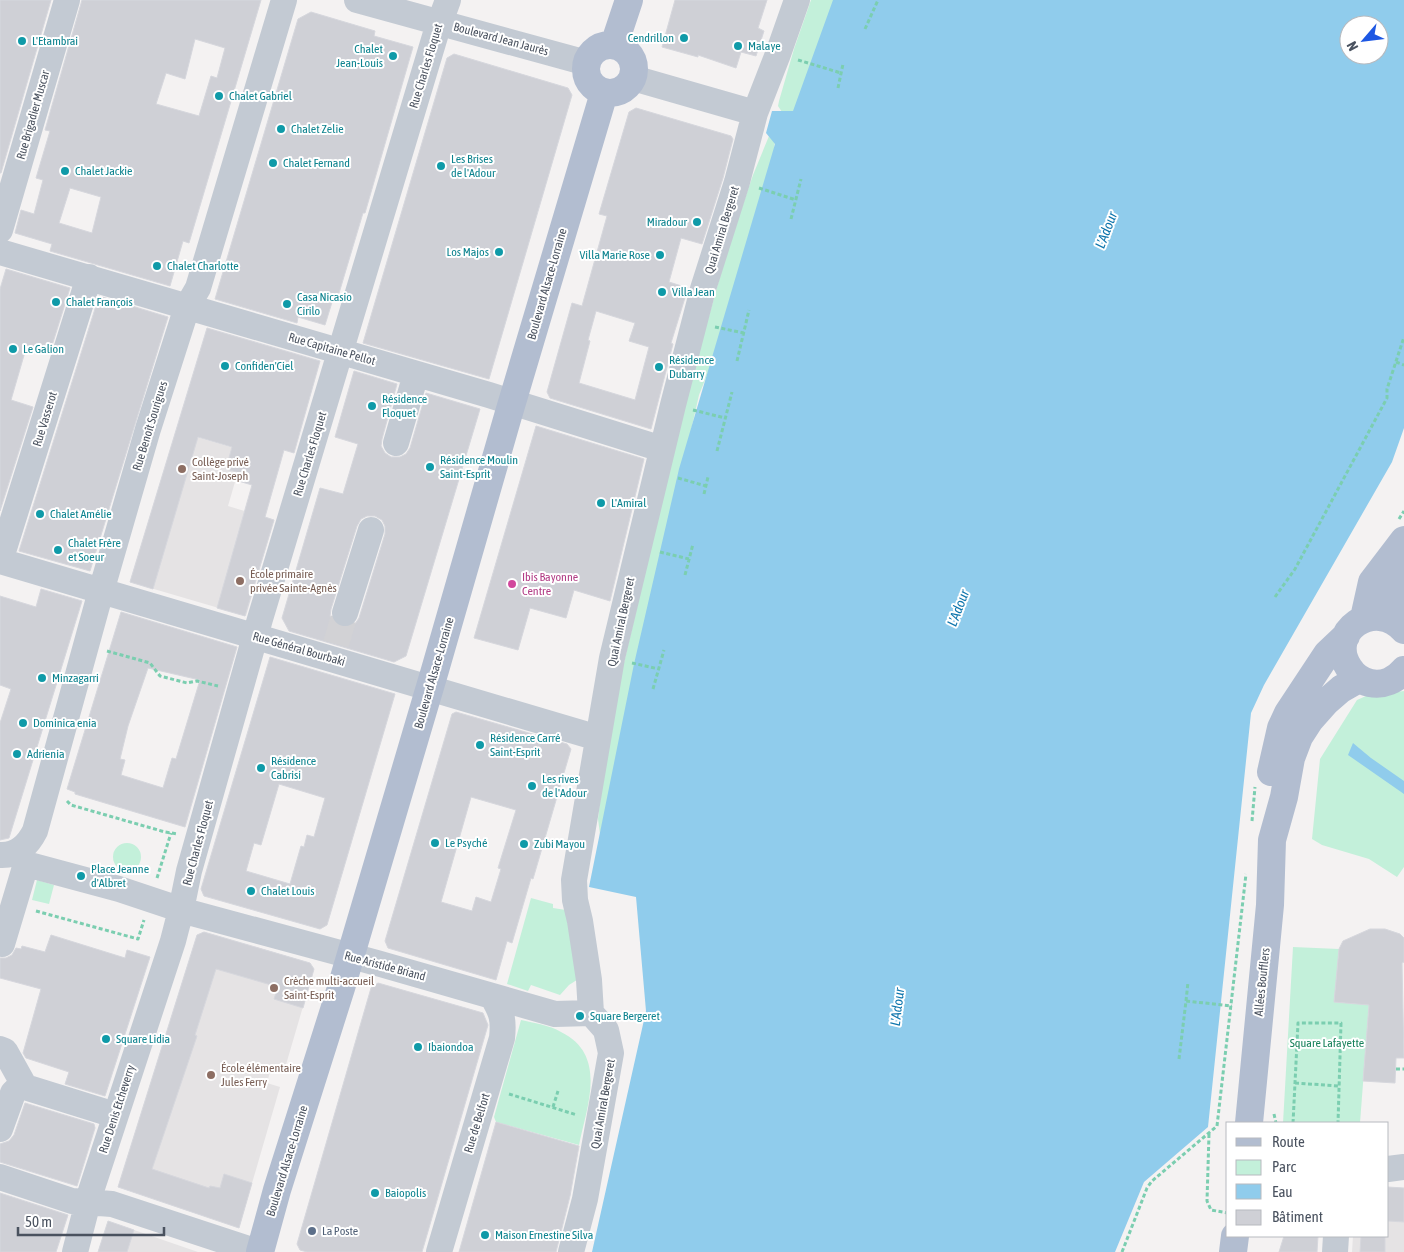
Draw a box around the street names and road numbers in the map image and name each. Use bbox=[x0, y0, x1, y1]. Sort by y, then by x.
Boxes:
street label: Boulevard Jean Jaurès bbox=[452, 20, 550, 58]
street label: Rue Charles Floquet bbox=[407, 22, 446, 110]
street label: Rue Brigadier Muscar bbox=[14, 68, 53, 161]
street label: Quai Amiral Bergeret bbox=[702, 184, 742, 276]
street label: Boulevard Alsace-Lorraine bbox=[524, 227, 570, 341]
street label: Rue Capitaine Pellot bbox=[287, 330, 377, 368]
street label: Rue Benoît Sourigues bbox=[130, 380, 170, 472]
street label: Rue Vasserot bbox=[30, 389, 60, 448]
street label: Rue Charles Floquet bbox=[291, 410, 330, 498]
street label: Quai Amiral Bergeret bbox=[605, 576, 637, 668]
street label: Boulevard Alsace-Lorraine bbox=[411, 616, 457, 730]
street label: Rue Général Bourbaki bbox=[251, 629, 347, 669]
street label: Rue Charles Floquet bbox=[180, 798, 216, 887]
street label: Allées Boufflers bbox=[1251, 947, 1273, 1017]
street label: Rue Aristide Briand bbox=[343, 948, 427, 984]
street label: Quai Amiral Bergeret bbox=[588, 1057, 618, 1150]
street label: Rue Denis Etcheverry bbox=[96, 1063, 138, 1155]
street label: Rue de Belfort bbox=[461, 1091, 493, 1155]
street label: Boulevard Alsace-Lorraine bbox=[263, 1104, 311, 1218]

